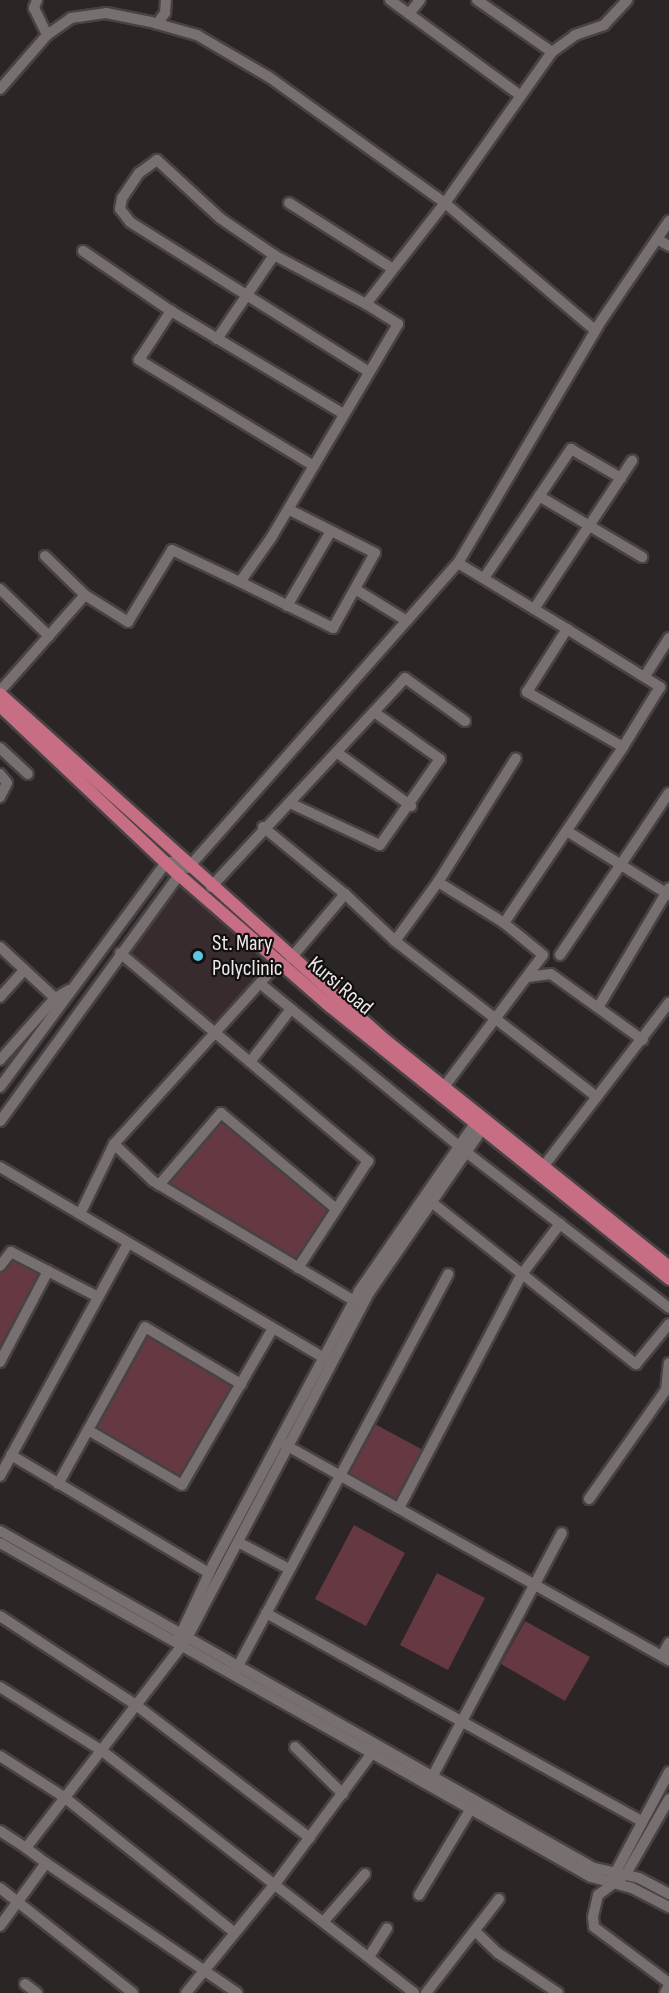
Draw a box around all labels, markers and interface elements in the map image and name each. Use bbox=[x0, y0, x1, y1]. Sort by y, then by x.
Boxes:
place label: St. Mary Polyclinic bbox=[212, 930, 283, 981]
marker: St. Mary Polyclinic bbox=[189, 947, 207, 965]
street label: Kursi Road bbox=[302, 951, 378, 1021]

